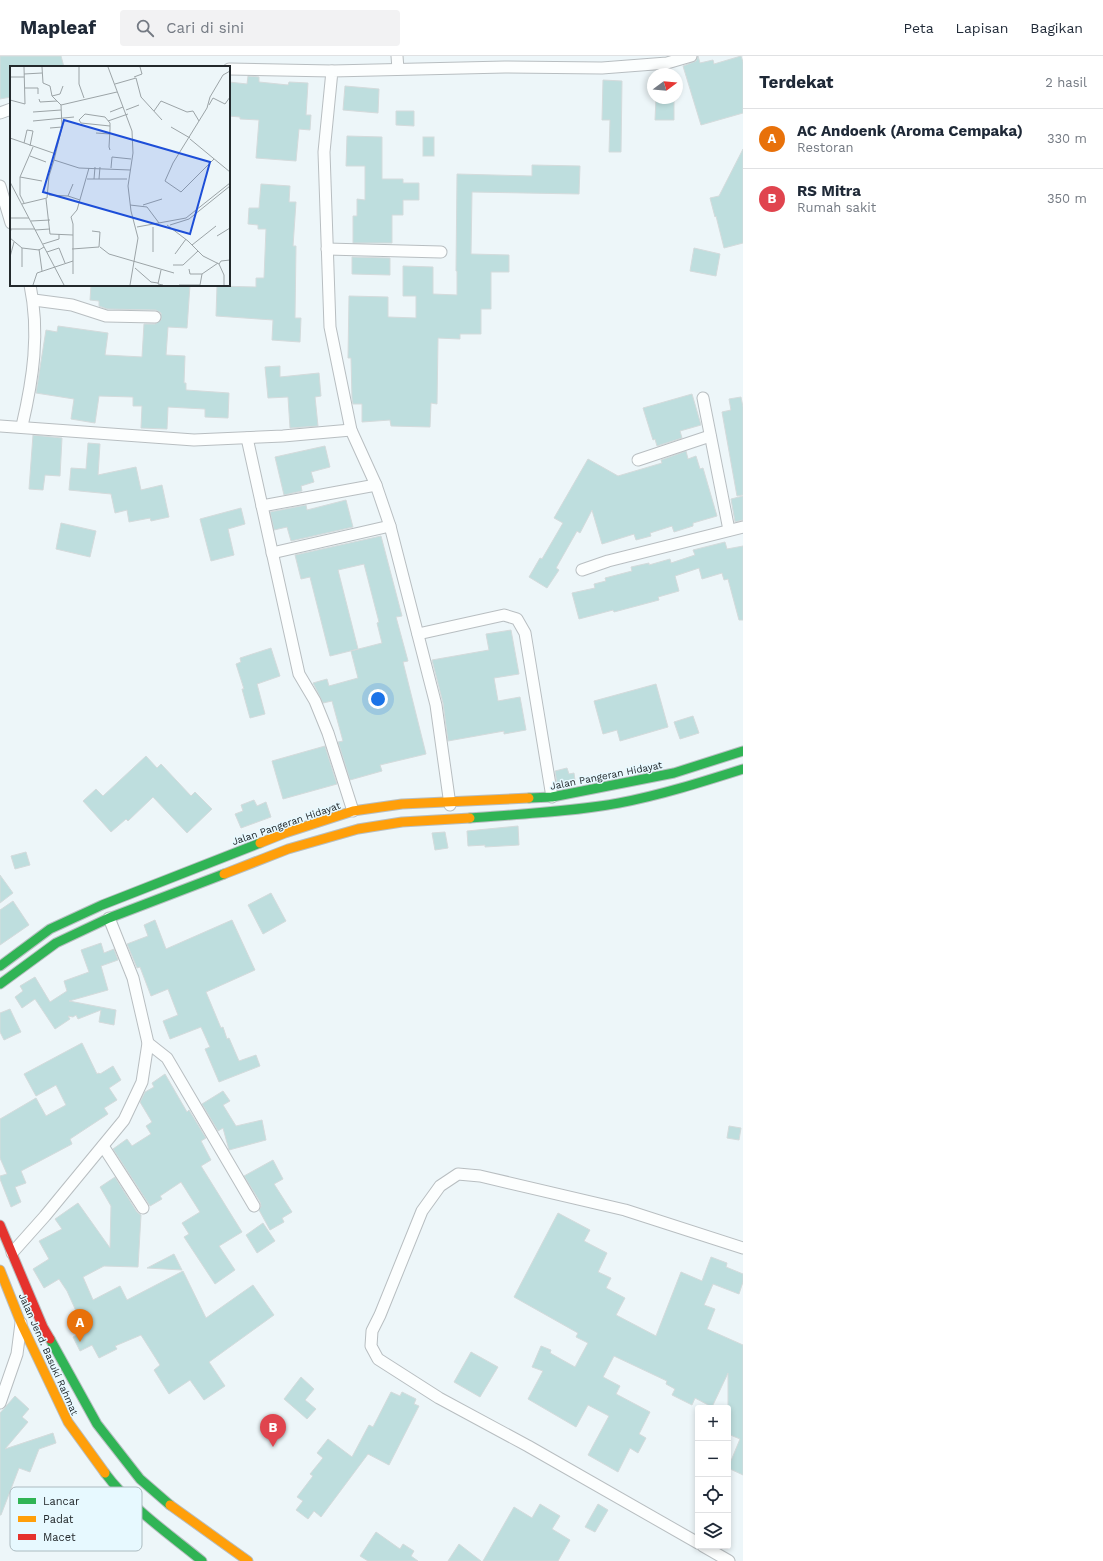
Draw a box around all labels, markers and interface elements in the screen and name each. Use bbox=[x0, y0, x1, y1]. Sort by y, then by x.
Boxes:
search box bbox=[120, 10, 400, 46]
text: Mapleaf bbox=[20, 16, 96, 39]
icon: search bbox=[134, 17, 156, 39]
text: Cari di sini bbox=[166, 19, 244, 37]
text: Peta bbox=[904, 20, 934, 36]
text: Lapisan bbox=[956, 20, 1008, 36]
text: Bagikan bbox=[1030, 20, 1083, 36]
inset map bbox=[10, 66, 230, 286]
north arrow bbox=[647, 68, 683, 104]
text: Terdekat bbox=[759, 72, 834, 92]
text: 2 hasil bbox=[1045, 75, 1087, 90]
text: AC Andoenk (Aroma Cempaka) bbox=[797, 122, 1023, 140]
text: A bbox=[768, 131, 776, 146]
text: 330 m bbox=[1047, 131, 1087, 146]
text: Restoran bbox=[797, 140, 854, 155]
text: RS Mitra bbox=[797, 182, 861, 200]
text: B bbox=[768, 191, 776, 206]
text: 350 m bbox=[1047, 191, 1087, 206]
text: Rumah sakit bbox=[797, 200, 876, 215]
your location bbox=[368, 689, 388, 709]
street label: Jalan Pangeran Hidayat bbox=[549, 759, 664, 792]
street label: Jalan Pangeran Hidayat bbox=[230, 799, 343, 847]
street label: Jalan Jend. Basuki Rahmat bbox=[17, 1292, 81, 1418]
pin: A bbox=[67, 1309, 93, 1342]
map controls bbox=[695, 1405, 731, 1549]
button: + bbox=[695, 1405, 731, 1441]
pin: B bbox=[260, 1414, 286, 1447]
button: − bbox=[695, 1441, 731, 1477]
button: locate bbox=[695, 1477, 731, 1513]
legend bbox=[10, 1487, 142, 1551]
text: Lancar bbox=[43, 1495, 80, 1508]
text: Padat bbox=[43, 1513, 74, 1526]
button: layers bbox=[695, 1513, 731, 1549]
text: Macet bbox=[43, 1531, 76, 1544]

